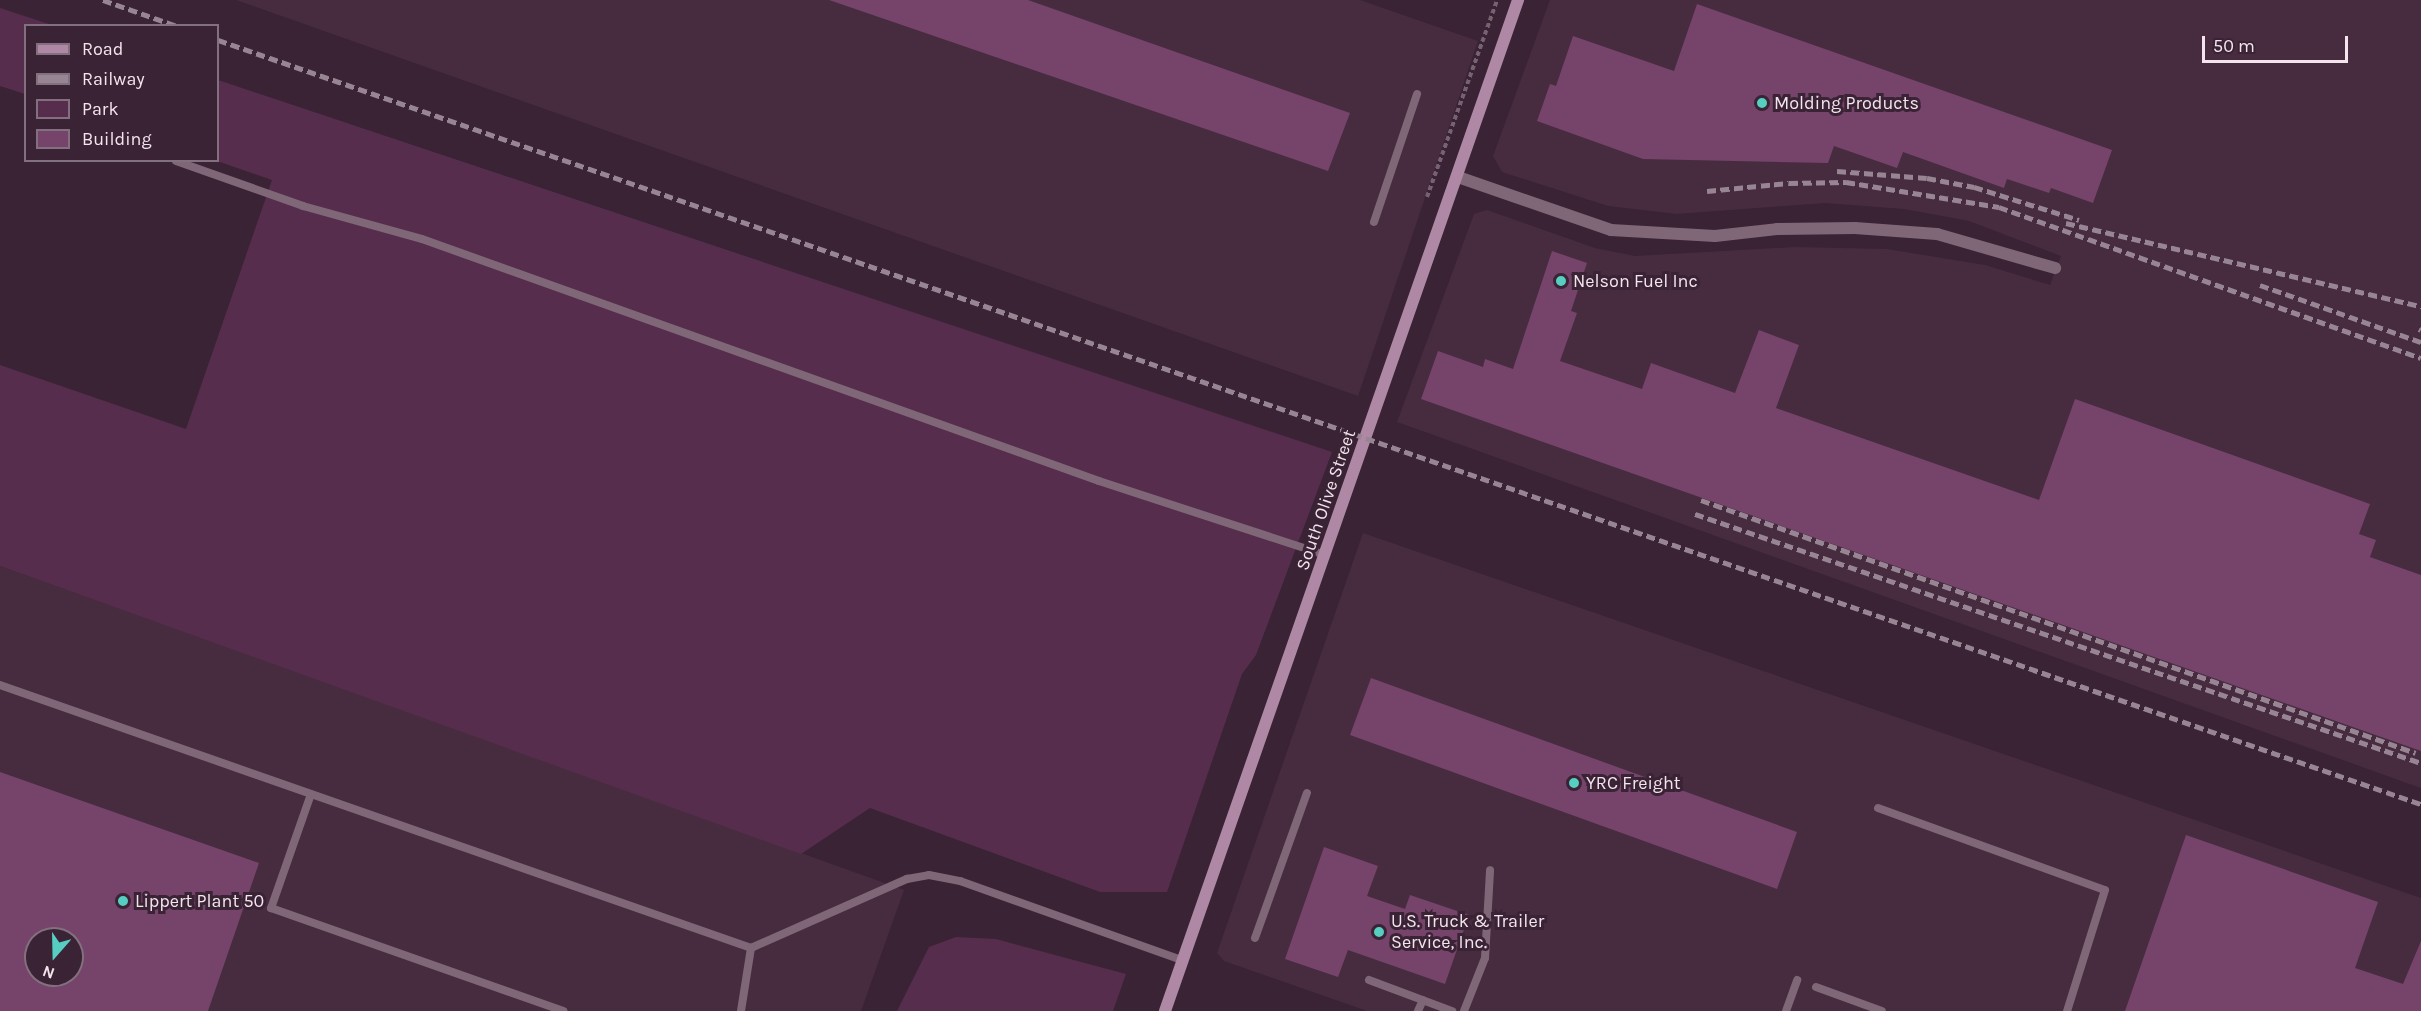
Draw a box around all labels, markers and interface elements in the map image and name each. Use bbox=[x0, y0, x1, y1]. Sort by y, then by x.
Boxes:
legend bbox=[24, 24, 219, 162]
scale bar bbox=[2205, 24, 2350, 62]
text: 50 m bbox=[2213, 35, 2255, 57]
text: Road bbox=[82, 38, 123, 60]
text: Railway bbox=[82, 68, 145, 90]
place label: Molding Products bbox=[1774, 92, 1919, 114]
marker: Molding Products bbox=[1755, 96, 1769, 110]
text: Park bbox=[82, 98, 119, 120]
text: Building bbox=[82, 128, 152, 150]
place label: Nelson Fuel Inc bbox=[1573, 270, 1698, 292]
marker: Nelson Fuel Inc bbox=[1554, 274, 1568, 288]
street label: South Olive Street bbox=[1292, 427, 1360, 573]
place label: YRC Freight bbox=[1586, 772, 1681, 794]
marker: YRC Freight bbox=[1567, 776, 1581, 790]
place label: Lippert Plant 50 bbox=[135, 890, 264, 912]
marker: Lippert Plant 50 bbox=[116, 894, 130, 908]
place label: U.S. Truck & Trailer Service, Inc. bbox=[1391, 911, 1544, 954]
marker: U.S. Truck & Trailer Service, Inc. bbox=[1372, 925, 1386, 939]
north arrow bbox=[24, 927, 84, 987]
text: N bbox=[40, 962, 57, 983]

